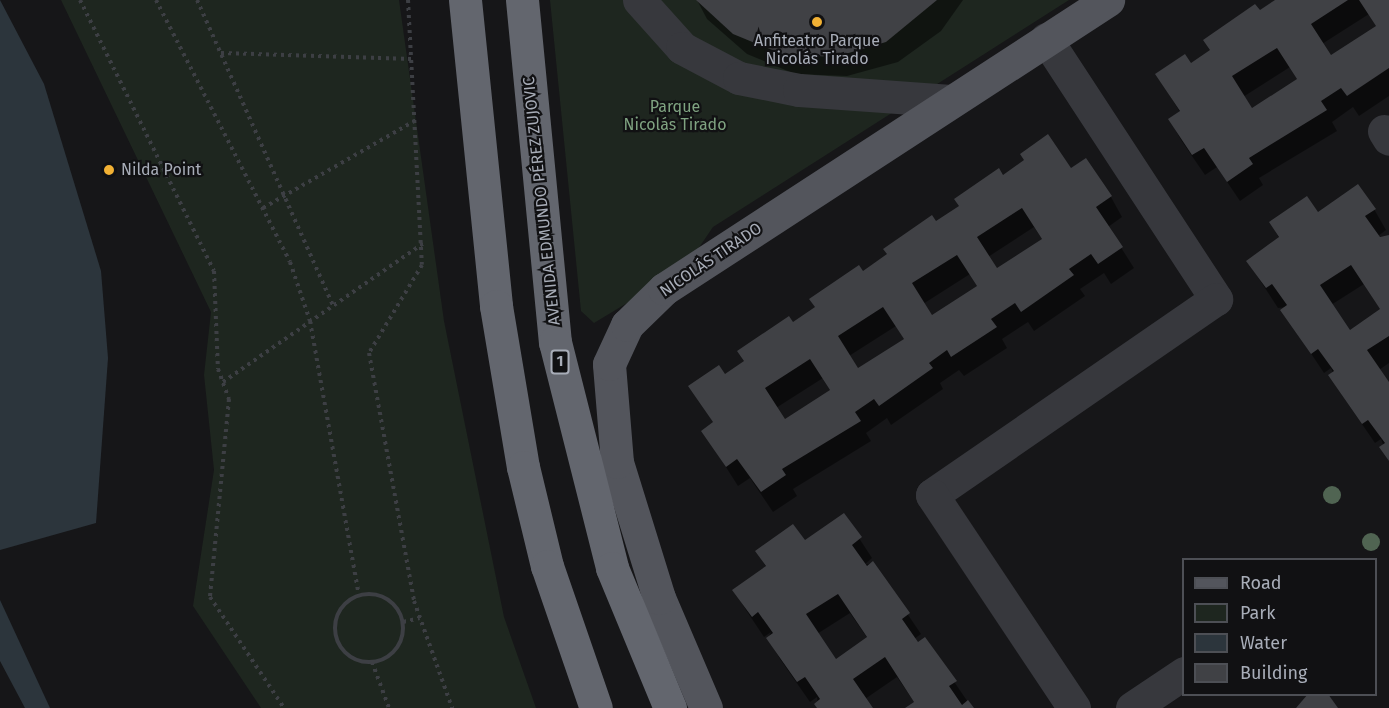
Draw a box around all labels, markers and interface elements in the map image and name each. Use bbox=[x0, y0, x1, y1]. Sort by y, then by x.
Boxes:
marker: Anfiteatro Parque Nicolás Tirado bbox=[810, 15, 824, 29]
place label: Anfiteatro Parque Nicolás Tirado bbox=[754, 31, 880, 69]
street label: AVENIDA EDMUNDO PÉREZ ZUJOVIC bbox=[519, 76, 565, 326]
park label: Parque Nicolás Tirado bbox=[624, 97, 726, 135]
place label: Nilda Point bbox=[121, 160, 201, 180]
marker: Nilda Point bbox=[102, 163, 116, 177]
street label: NICOLÁS TIRADO bbox=[656, 219, 766, 301]
road number: 1 bbox=[550, 350, 570, 374]
legend bbox=[1182, 558, 1377, 696]
text: Road bbox=[1240, 572, 1282, 594]
text: Park bbox=[1240, 602, 1275, 624]
text: Water bbox=[1240, 632, 1287, 654]
text: Building bbox=[1240, 662, 1307, 684]

